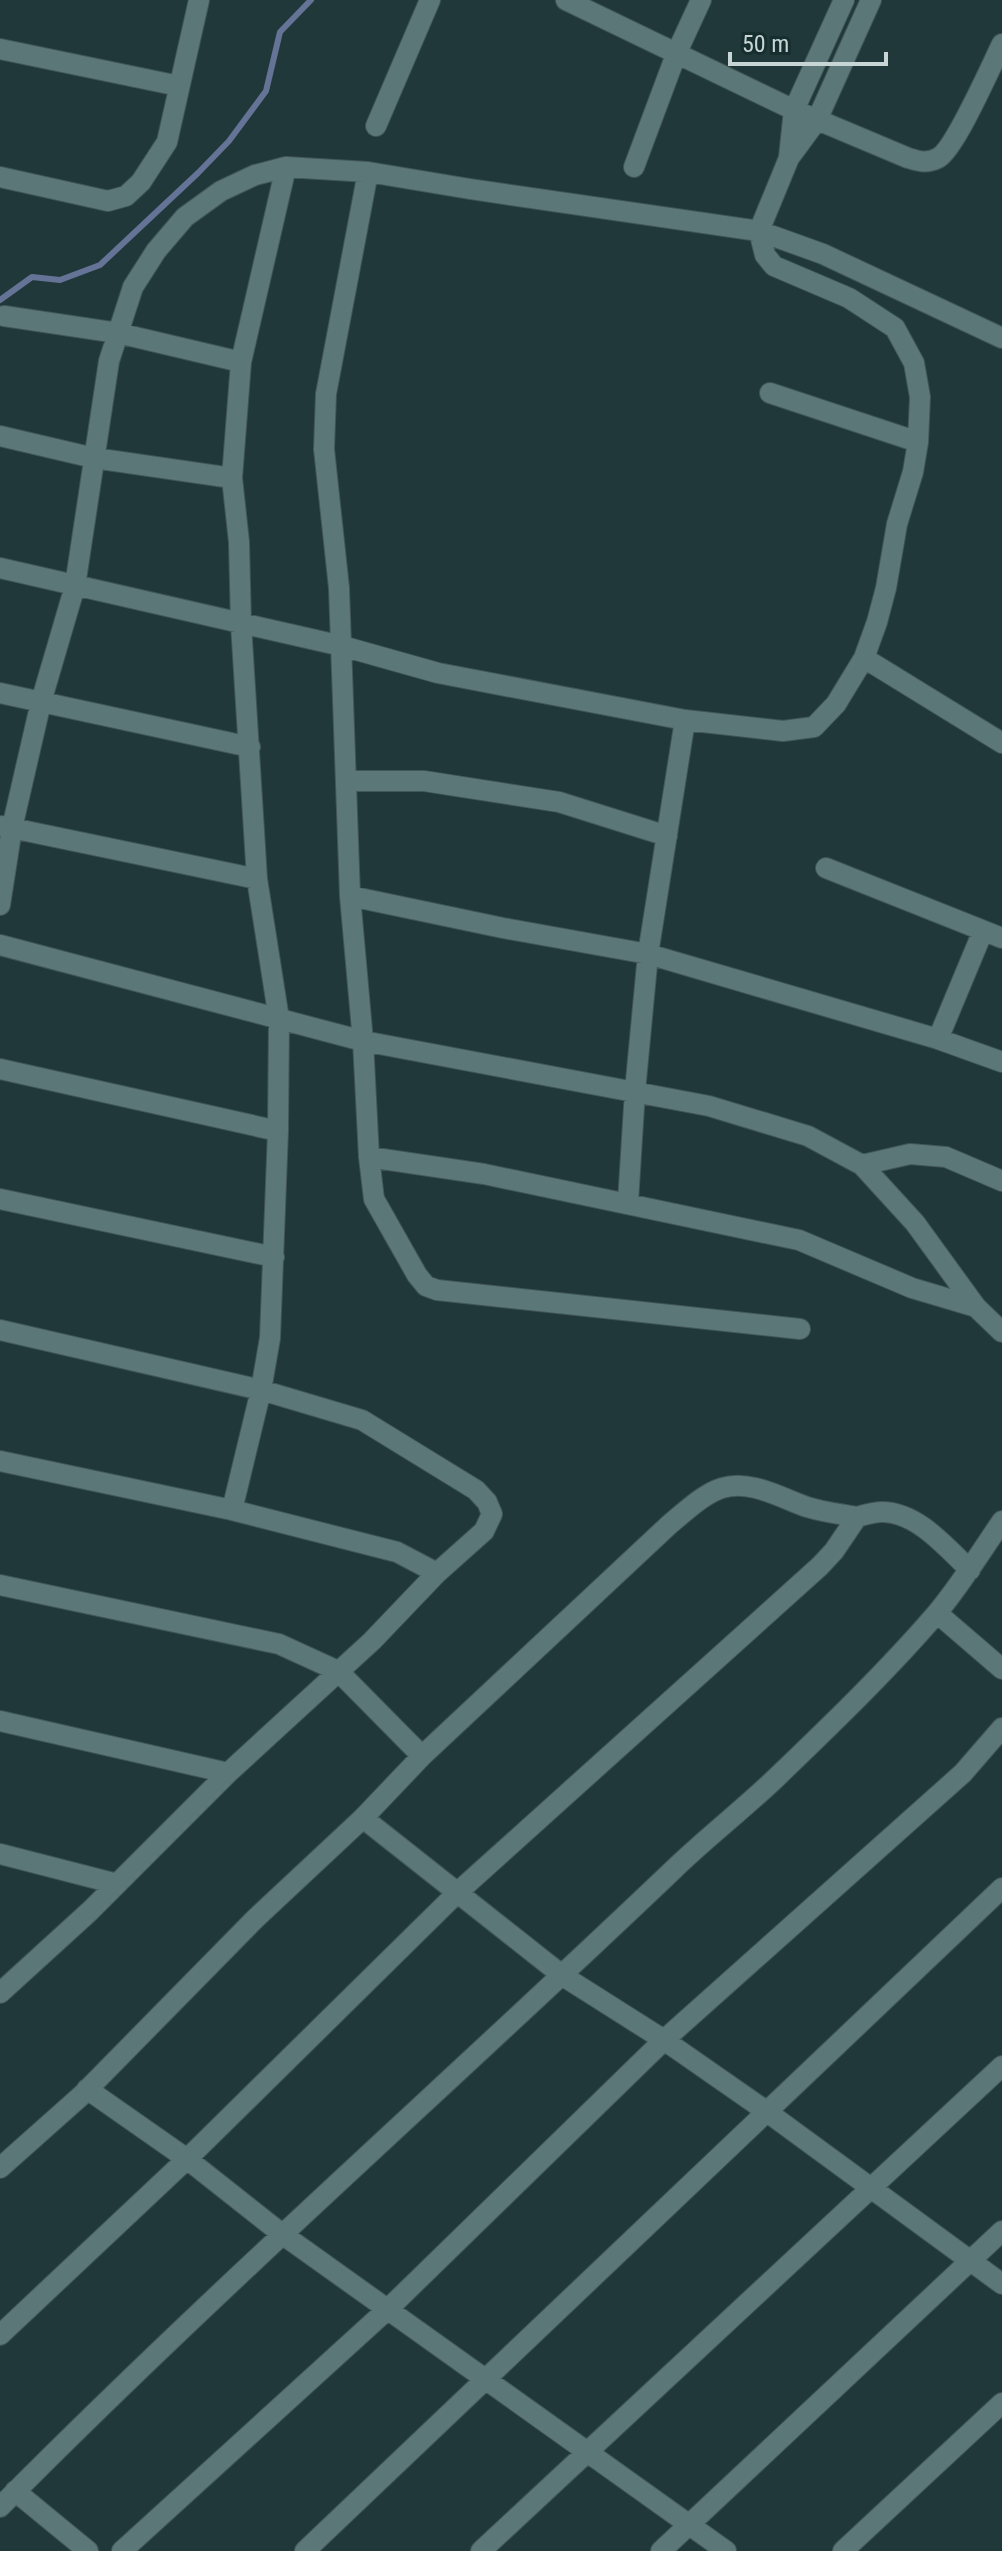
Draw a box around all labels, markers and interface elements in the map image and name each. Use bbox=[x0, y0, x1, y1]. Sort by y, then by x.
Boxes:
scale bar bbox=[730, 16, 886, 66]
text: 50 m bbox=[742, 30, 789, 58]

